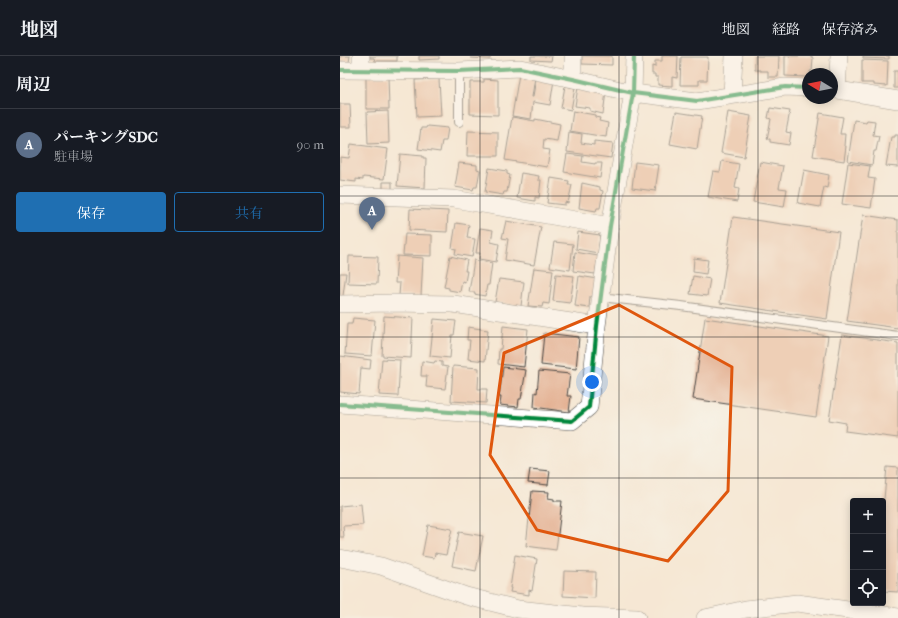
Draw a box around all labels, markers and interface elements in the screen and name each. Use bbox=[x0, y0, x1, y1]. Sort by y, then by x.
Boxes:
text: 地図 bbox=[20, 19, 58, 41]
text: 地図 bbox=[722, 21, 750, 38]
text: 経路 bbox=[772, 21, 800, 38]
text: 保存済み bbox=[822, 21, 878, 38]
north arrow bbox=[802, 68, 838, 104]
text: 周辺 bbox=[16, 74, 50, 94]
text: パーキングSDC bbox=[54, 128, 158, 146]
text: A bbox=[25, 137, 33, 152]
text: 90 m bbox=[296, 137, 324, 152]
text: 駐車場 bbox=[54, 149, 93, 164]
button: 保存 bbox=[16, 192, 166, 232]
button: 共有 bbox=[174, 192, 324, 232]
pin: A bbox=[359, 197, 385, 230]
your location bbox=[582, 372, 602, 392]
map controls bbox=[850, 498, 886, 606]
button: + bbox=[850, 498, 886, 534]
button: − bbox=[850, 534, 886, 570]
button: locate bbox=[850, 570, 886, 606]

